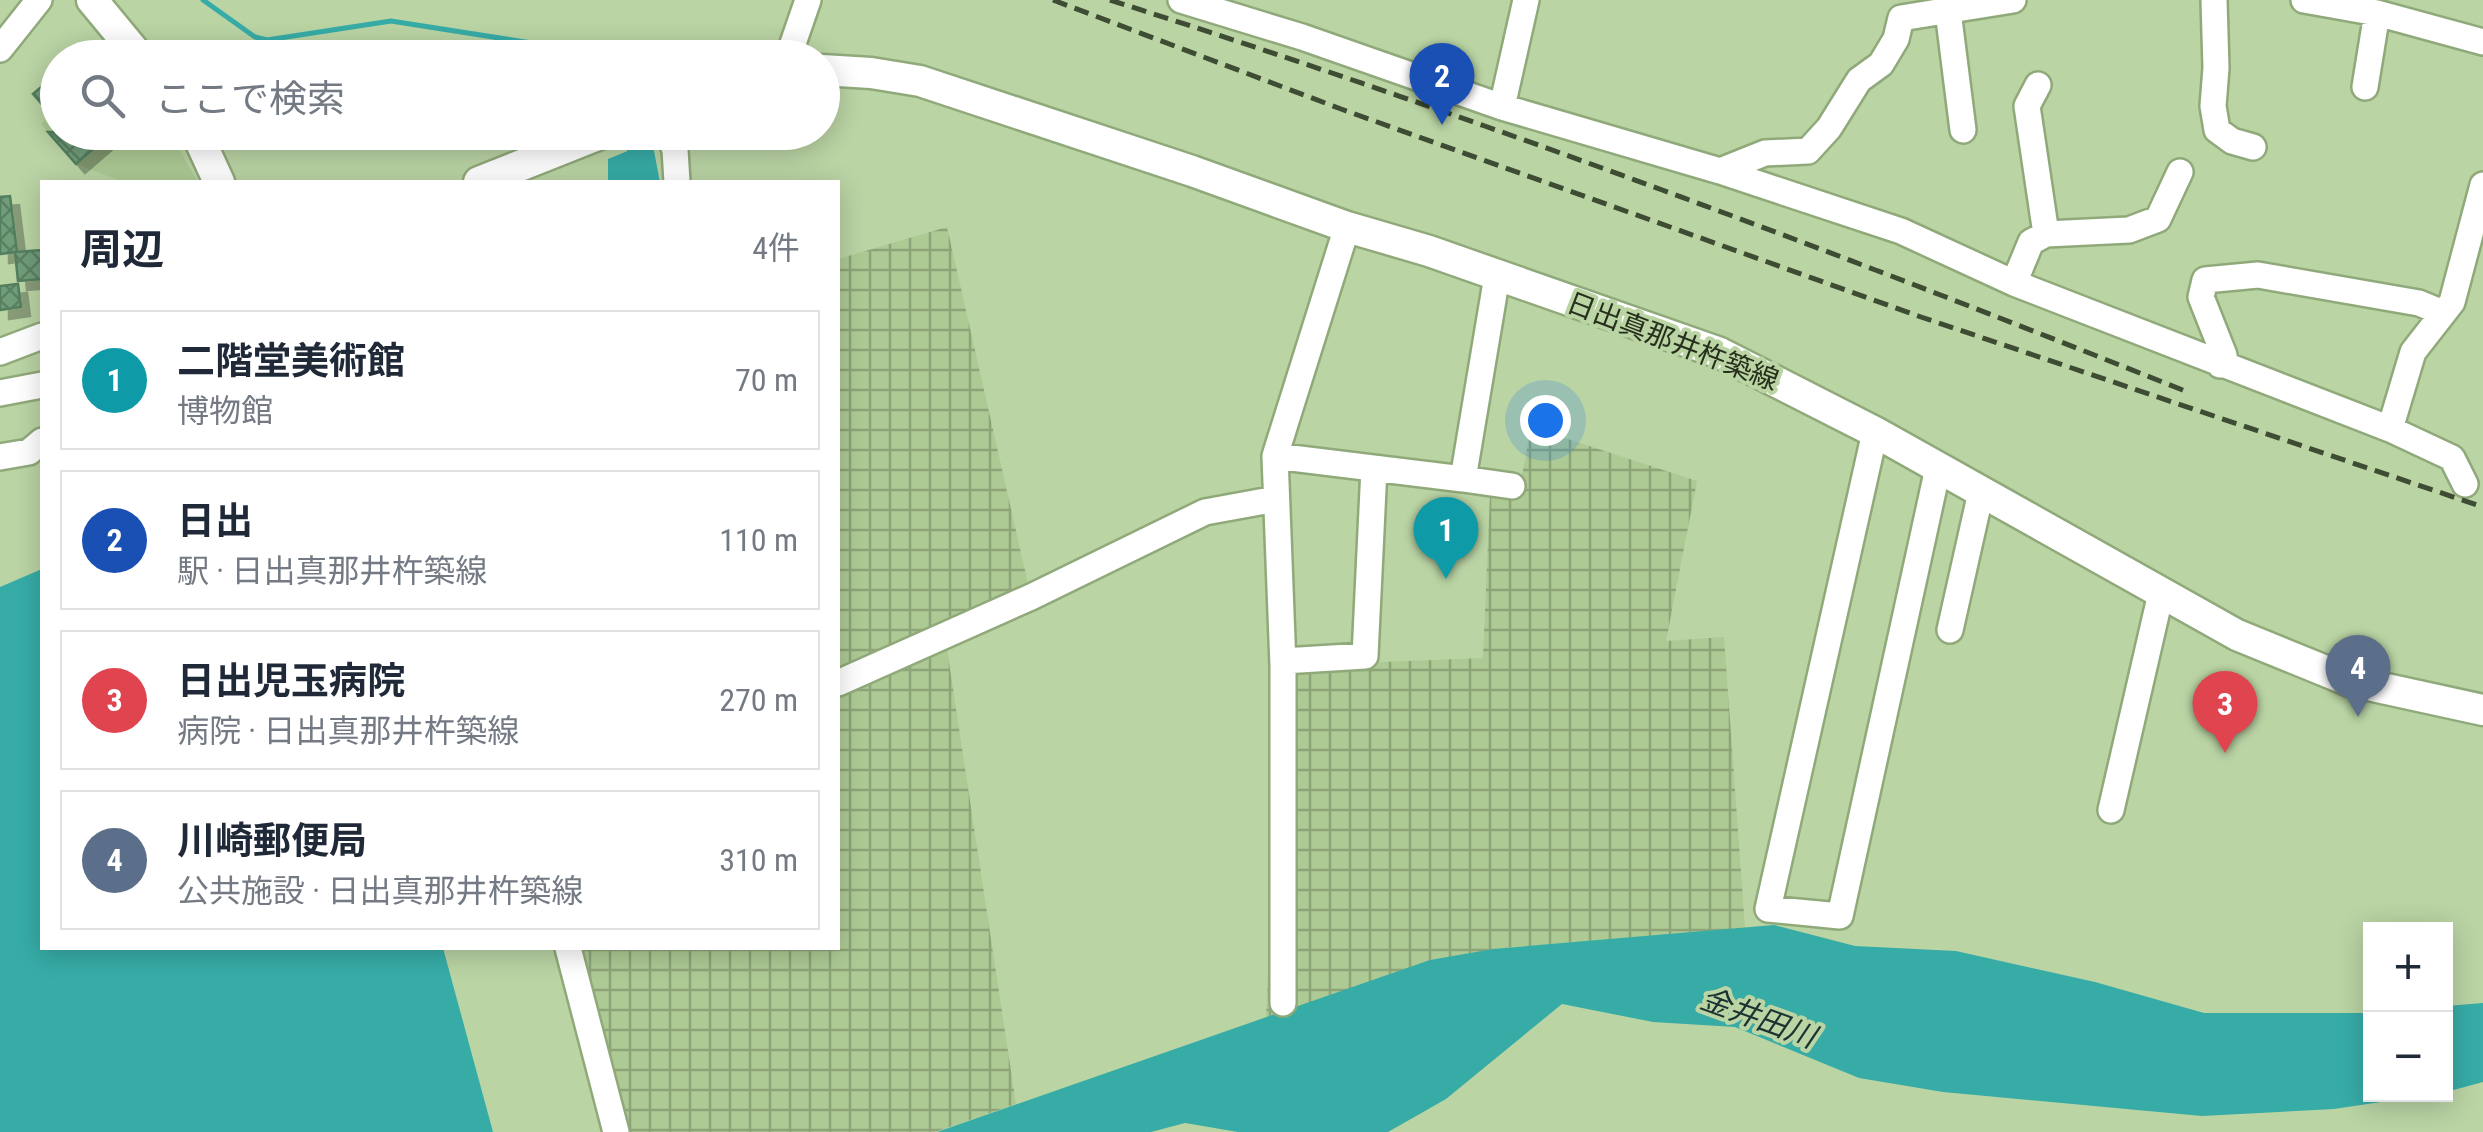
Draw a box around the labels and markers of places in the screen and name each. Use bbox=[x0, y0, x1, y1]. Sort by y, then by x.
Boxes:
pin: 2 bbox=[1410, 42, 1474, 125]
pin: 1 bbox=[1414, 496, 1478, 579]
pin: 4 bbox=[2326, 634, 2390, 717]
pin: 3 bbox=[2192, 670, 2258, 753]

